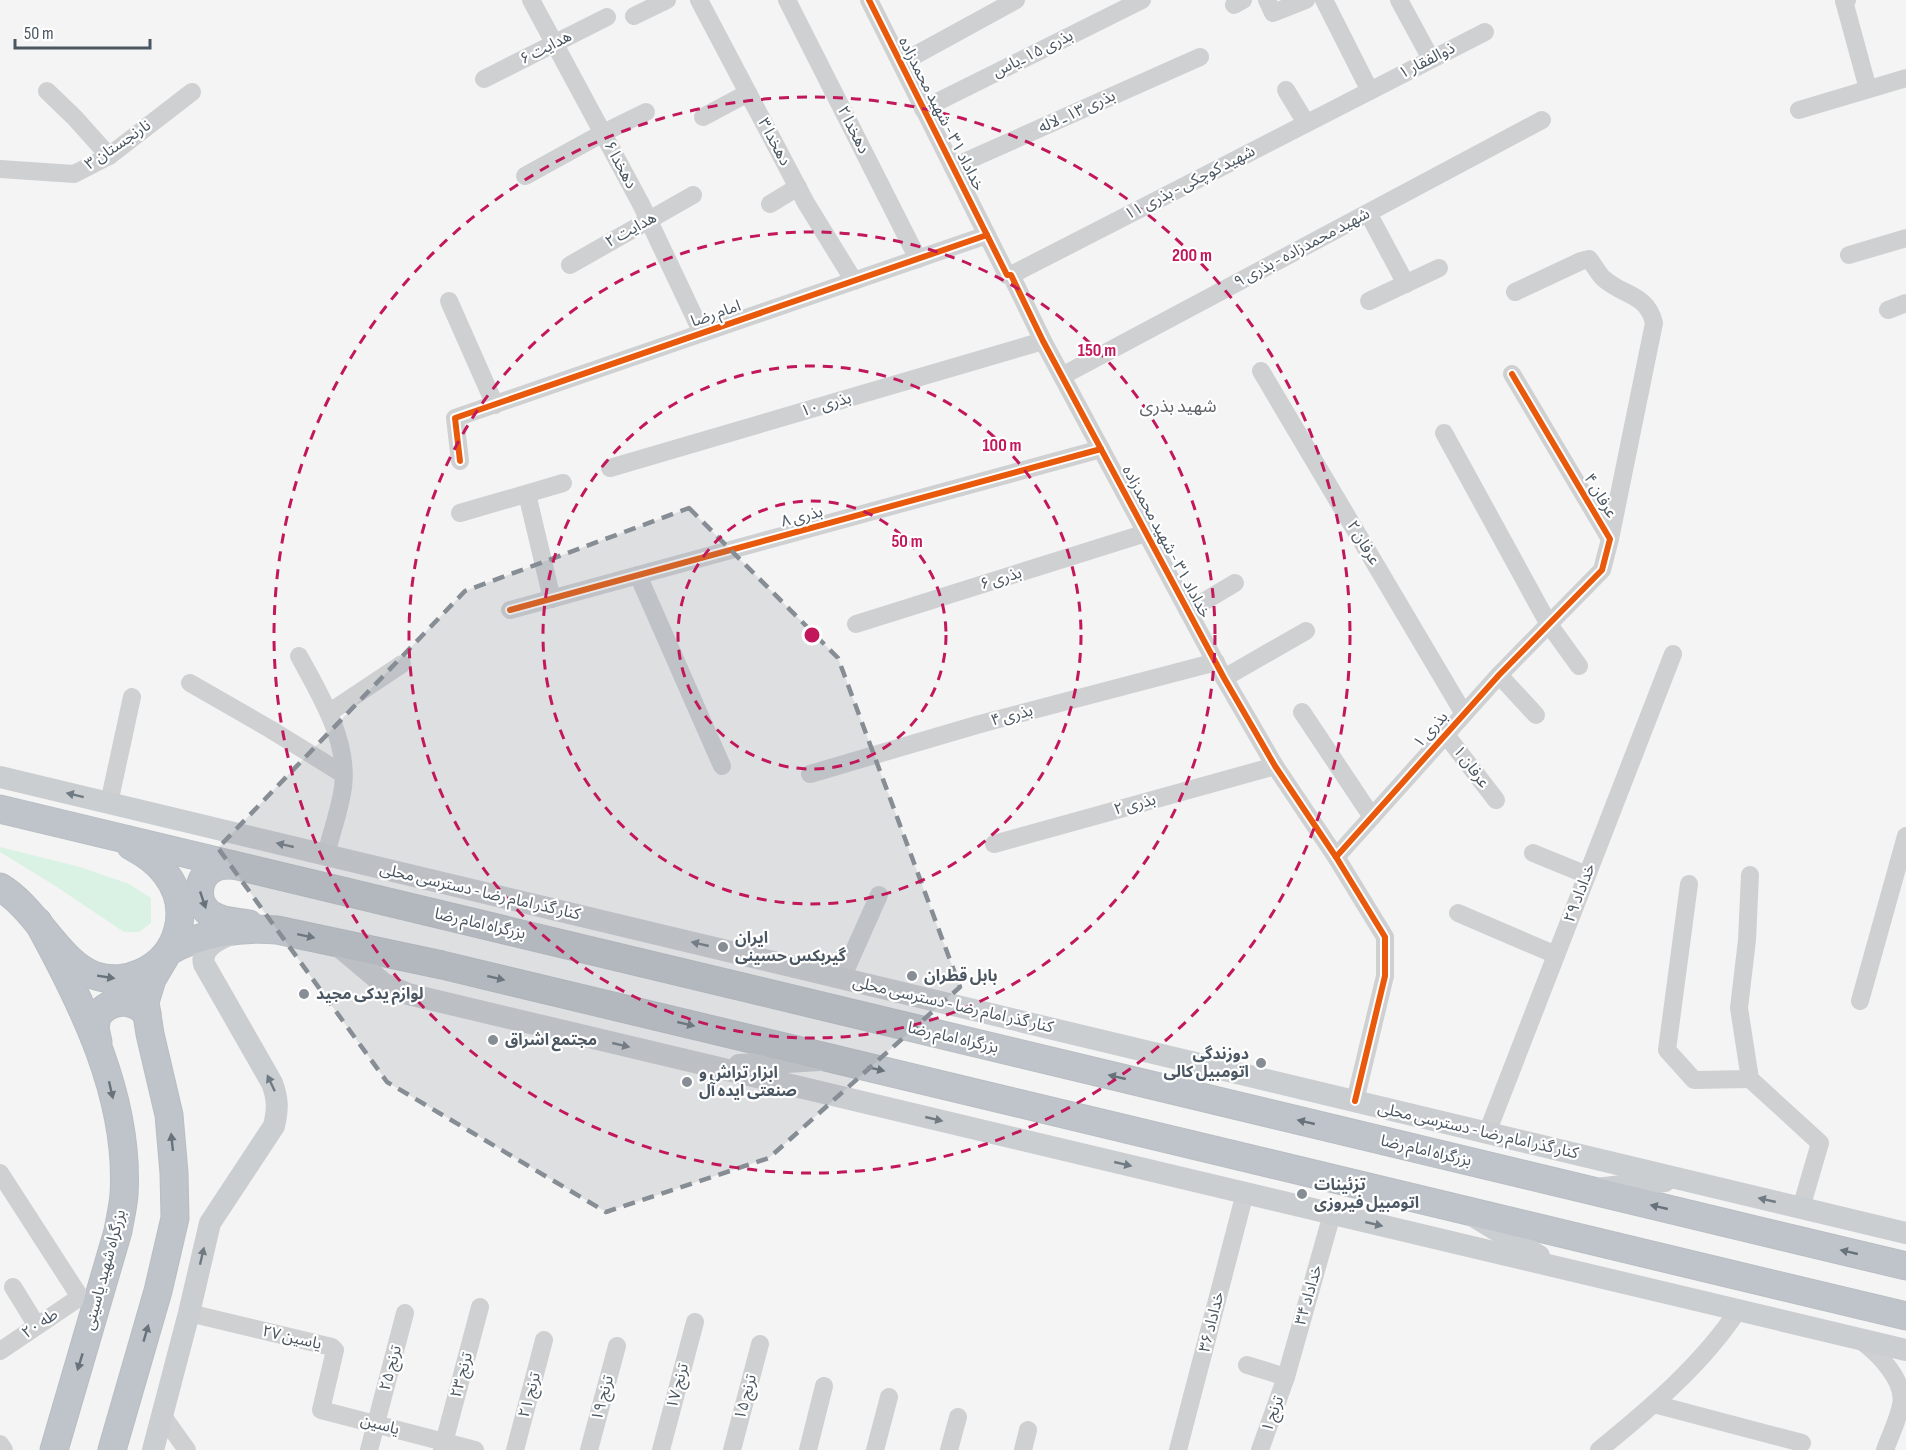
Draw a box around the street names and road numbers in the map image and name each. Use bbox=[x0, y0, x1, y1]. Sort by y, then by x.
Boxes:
street label: بذری ۱۵ ـ‌یاس bbox=[990, 26, 1076, 82]
street label: هدایت ۶ bbox=[517, 27, 575, 69]
street label: خداداد ۳۱ - شهید محمدزاده bbox=[894, 34, 988, 194]
street label: ذوالفقار ۱ bbox=[1396, 39, 1458, 83]
street label: بذری ۱۳ ـ لاله bbox=[1036, 87, 1118, 137]
street label: دهخدا ۲ bbox=[833, 103, 873, 157]
street label: دهخدا ۳ bbox=[754, 115, 794, 169]
street label: نارنجستان ۳ bbox=[81, 116, 155, 174]
street label: دهخدا ۶ bbox=[600, 138, 640, 192]
street label: شهید کوچکی - بذری ۱۱ bbox=[1122, 142, 1258, 224]
street label: شهید محمدزاده - بذری ۹ bbox=[1231, 204, 1373, 292]
street label: هدایت ۲ bbox=[602, 208, 660, 252]
street label: امام رضا bbox=[688, 297, 744, 333]
street label: بذری ۱۰ bbox=[799, 389, 853, 421]
street label: خداداد ۳۱ - شهید محمدزاده bbox=[1118, 462, 1214, 622]
street label: عرفان ۴ bbox=[1579, 470, 1621, 522]
street label: بذری ۸ bbox=[779, 502, 825, 532]
street label: عرفان ۲ bbox=[1342, 517, 1384, 569]
street label: بذری ۶ bbox=[978, 564, 1024, 594]
street label: بذری ۴ bbox=[989, 701, 1035, 731]
street label: بذری ۱ bbox=[1410, 708, 1452, 752]
street label: عرفان ۱ bbox=[1449, 742, 1493, 792]
street label: بذری ۲ bbox=[1112, 790, 1158, 820]
street label: کنار گذر امام رضا - دسترسی محلی bbox=[377, 860, 583, 926]
street label: خداداد ۲۹ bbox=[1560, 861, 1600, 925]
street label: بزرگراه امام رضا bbox=[432, 904, 527, 946]
street label: کنار گذر امام رضا - دسترسی محلی bbox=[850, 973, 1056, 1039]
street label: بزرگراه امام رضا bbox=[905, 1018, 1000, 1060]
street label: کنار گذر امام رضا - دسترسی محلی bbox=[1375, 1099, 1581, 1165]
street label: بزرگراه امام رضا bbox=[1378, 1131, 1473, 1173]
street label: بزرگراه شهید یاسینی bbox=[80, 1208, 130, 1332]
street label: خداداد ۳۴ bbox=[1291, 1263, 1327, 1327]
street label: خداداد ۳۶ bbox=[1195, 1290, 1229, 1354]
street label: طه ۲۰ bbox=[18, 1305, 62, 1343]
street label: یاسین ۲۷ bbox=[260, 1322, 324, 1354]
street label: ترنج ۲۵ bbox=[376, 1343, 408, 1393]
street label: ترنج ۲۳ bbox=[447, 1350, 479, 1400]
street label: ترنج ۱۷ bbox=[663, 1361, 695, 1411]
street label: ترنج ۲۱ bbox=[515, 1370, 547, 1420]
street label: ترنج ۱۵ bbox=[731, 1372, 763, 1422]
street label: ترنج ۱۹ bbox=[588, 1373, 620, 1423]
street label: ترنج ۱ bbox=[1258, 1393, 1290, 1435]
street label: یاسین bbox=[358, 1411, 402, 1439]

